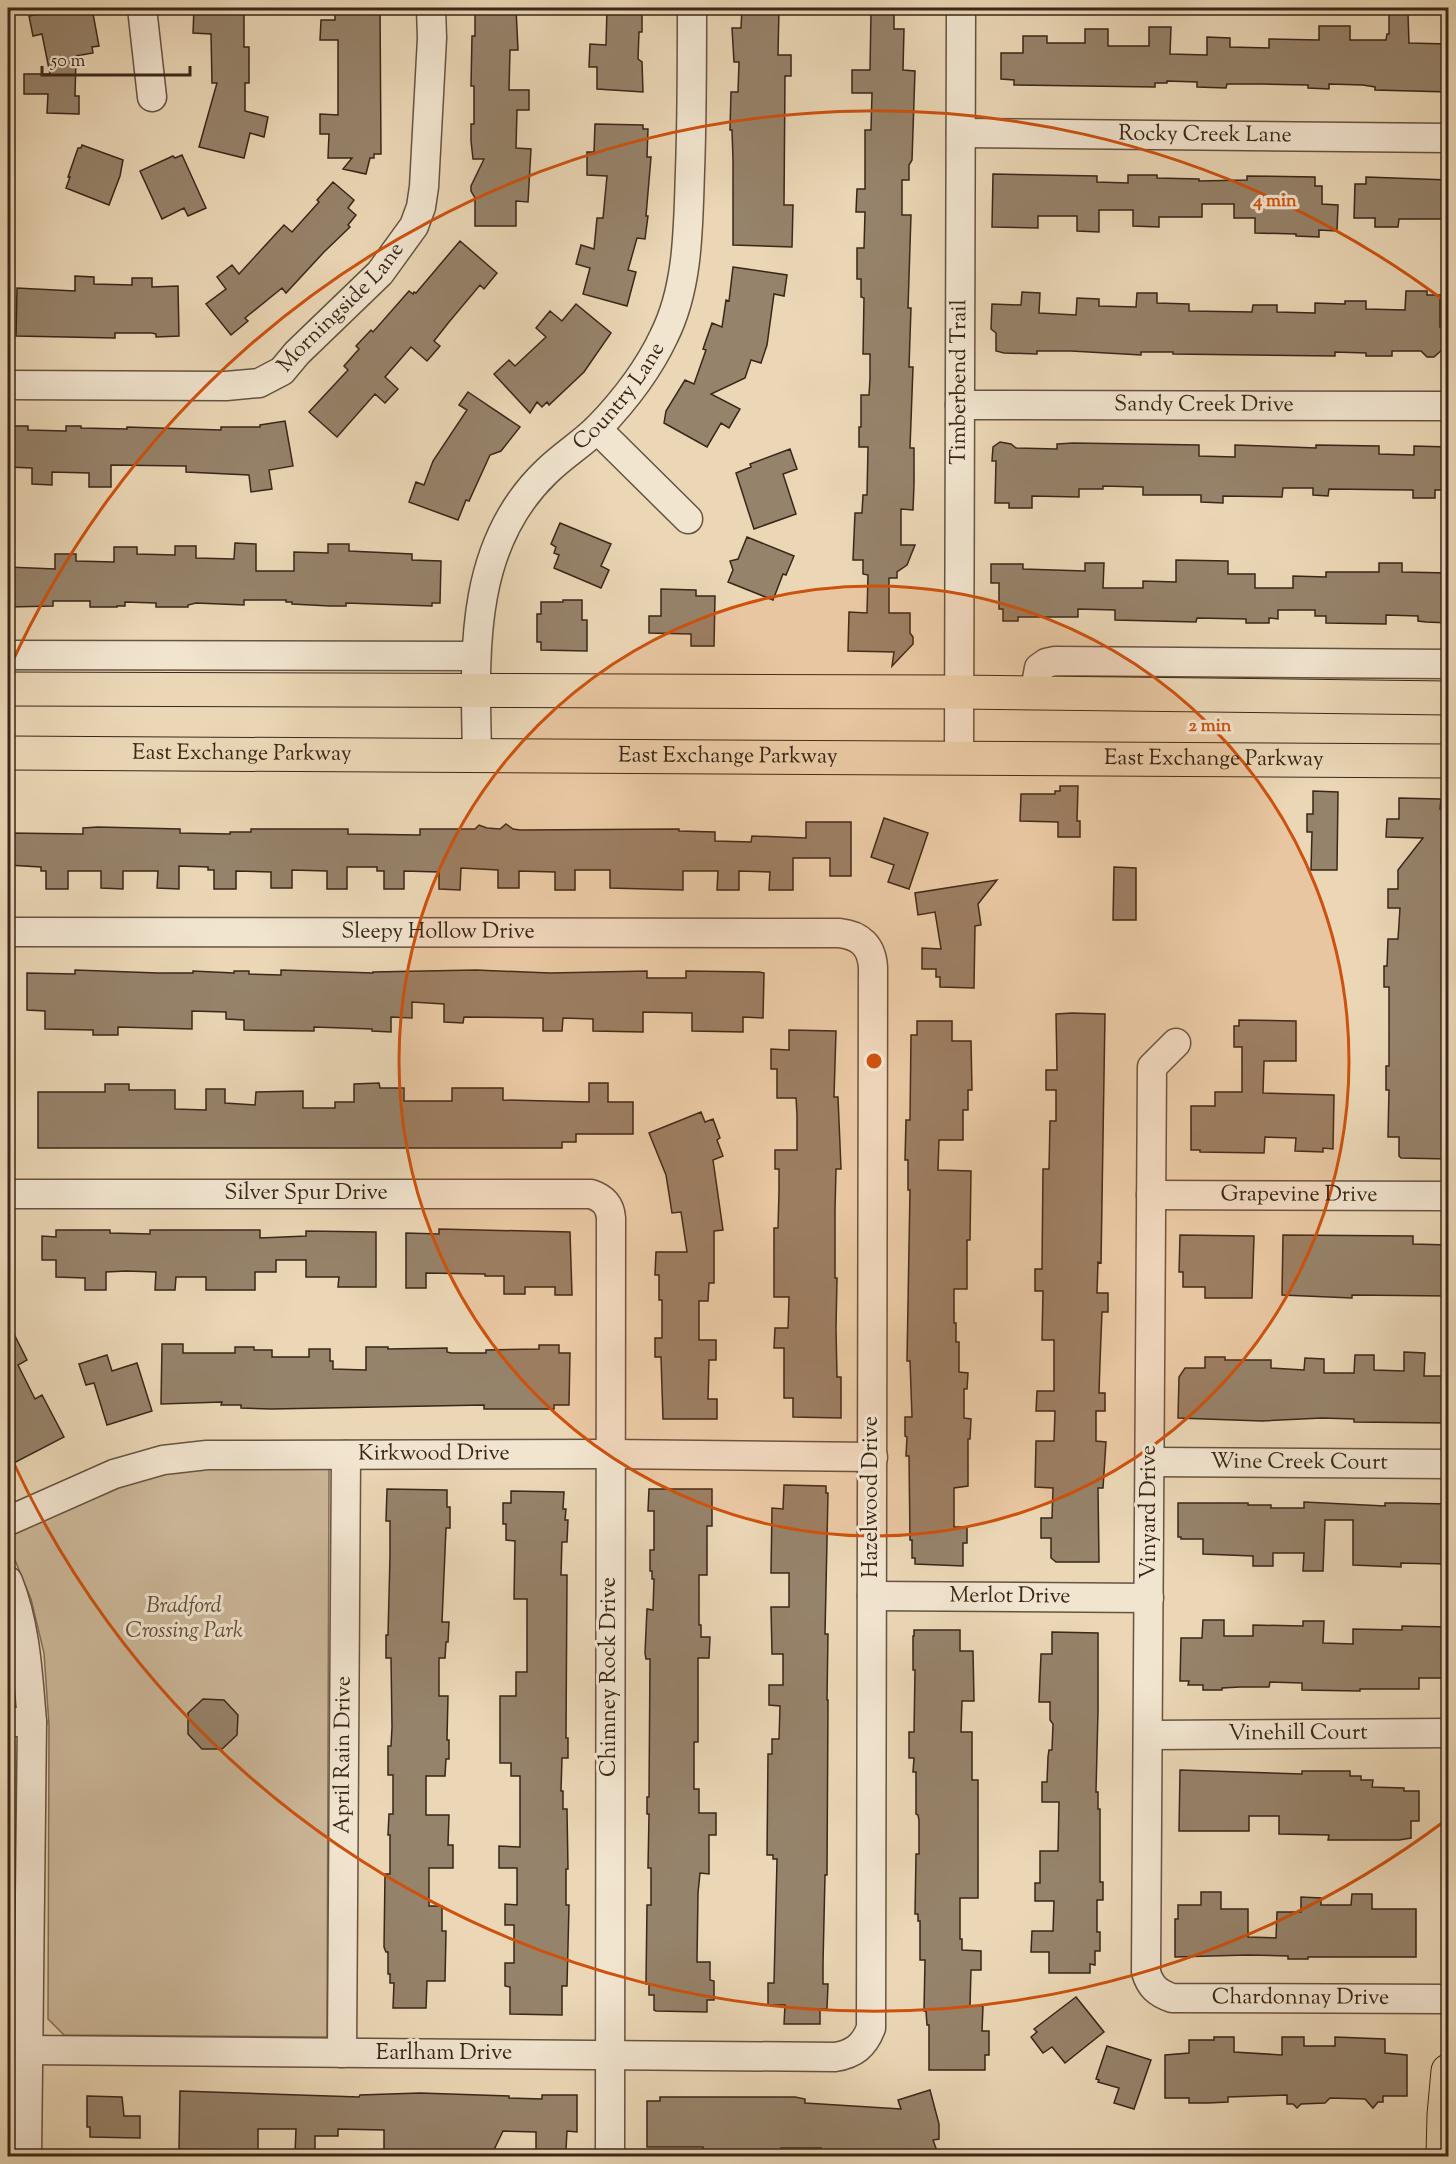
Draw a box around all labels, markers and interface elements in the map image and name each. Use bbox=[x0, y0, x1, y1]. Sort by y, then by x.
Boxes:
scale bar bbox=[42, 39, 190, 77]
text: 50 m bbox=[50, 49, 86, 75]
street label: Rocky Creek Lane bbox=[1118, 119, 1292, 152]
text: 4 min bbox=[1252, 189, 1297, 215]
street label: Morningside Lane bbox=[270, 236, 413, 380]
street label: Timberbend Trail bbox=[944, 299, 976, 465]
street label: Country Lane bbox=[566, 337, 674, 459]
street label: Sandy Creek Drive bbox=[1114, 389, 1294, 422]
text: 2 min bbox=[1189, 714, 1232, 740]
street label: East Exchange Parkway bbox=[132, 738, 352, 771]
street label: East Exchange Parkway bbox=[618, 740, 838, 774]
street label: East Exchange Parkway bbox=[1104, 743, 1324, 776]
street label: Sleepy Hollow Drive bbox=[341, 916, 535, 949]
centre of rings bbox=[864, 1051, 884, 1071]
street label: Silver Spur Drive bbox=[224, 1178, 388, 1210]
street label: Grapevine Drive bbox=[1221, 1179, 1377, 1212]
street label: Hazelwood Drive bbox=[856, 1416, 888, 1578]
street label: Kirkwood Drive bbox=[358, 1438, 510, 1471]
street label: Vinyard Drive bbox=[1134, 1445, 1166, 1579]
street label: Wine Creek Court bbox=[1210, 1446, 1388, 1480]
street label: Chimney Rock Drive bbox=[594, 1577, 626, 1777]
street label: Merlot Drive bbox=[949, 1581, 1071, 1613]
park label: Bradford Crossing Park bbox=[125, 1591, 243, 1648]
street label: April Rain Drive bbox=[327, 1676, 361, 1834]
street label: Vinehill Court bbox=[1228, 1718, 1368, 1750]
street label: Chardonnay Drive bbox=[1212, 1982, 1389, 2015]
street label: Earlham Drive bbox=[376, 2038, 512, 2070]

